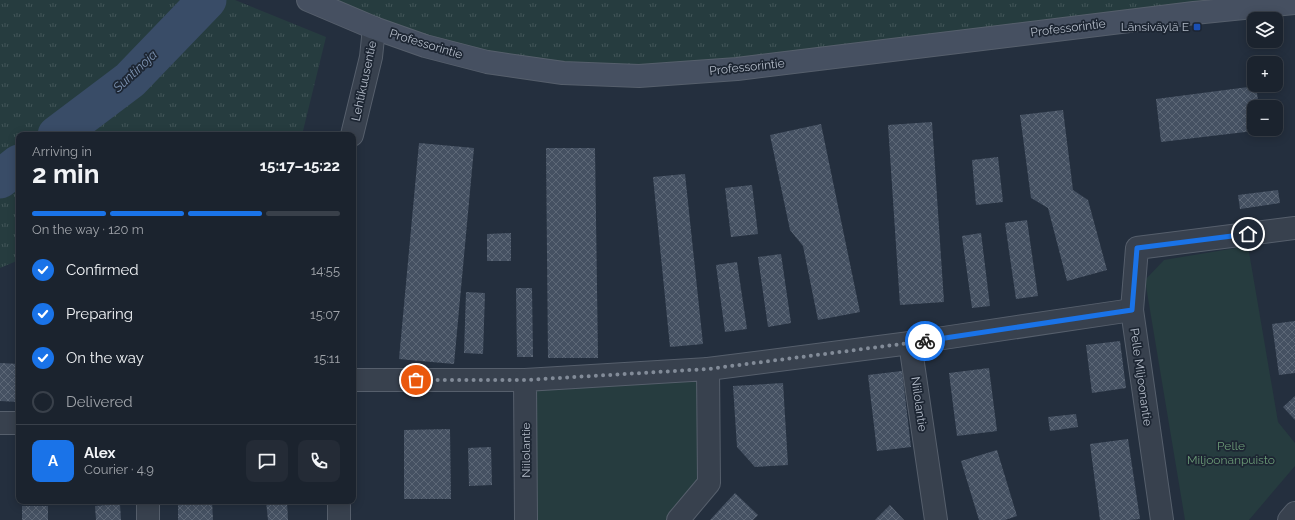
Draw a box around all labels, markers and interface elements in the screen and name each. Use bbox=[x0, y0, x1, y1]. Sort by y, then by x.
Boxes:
map controls bbox=[1247, 12, 1283, 136]
button: layers bbox=[1247, 12, 1283, 48]
street label: Professorintie bbox=[1030, 16, 1106, 40]
place label: Länsiväylä E bbox=[1121, 20, 1189, 34]
marker: Länsiväylä E bbox=[1192, 22, 1202, 32]
street label: Professorintie bbox=[388, 26, 464, 62]
street label: Lehtikuusentie bbox=[349, 40, 379, 122]
water label: Suntinoja bbox=[109, 47, 160, 96]
street label: Professorintie bbox=[709, 56, 785, 78]
button: + bbox=[1247, 56, 1283, 92]
button: − bbox=[1247, 100, 1283, 136]
text: Arriving in bbox=[32, 144, 92, 159]
text: 15:17–15:22 bbox=[260, 157, 340, 175]
text: 2 min bbox=[32, 159, 99, 189]
pin bbox=[1231, 217, 1265, 251]
text: On the way · 120 m bbox=[32, 222, 144, 237]
icon: home bbox=[1237, 223, 1259, 245]
icon: check bbox=[32, 259, 54, 281]
text: Confirmed bbox=[66, 261, 139, 279]
text: 14:55 bbox=[311, 263, 340, 278]
icon: check bbox=[32, 303, 54, 325]
text: Preparing bbox=[66, 305, 133, 323]
text: 15:07 bbox=[310, 307, 340, 322]
courier bbox=[905, 321, 945, 361]
street label: Pelle Miljoonantie bbox=[1127, 327, 1155, 427]
icon: bike bbox=[914, 330, 936, 352]
icon: check bbox=[32, 347, 54, 369]
text: On the way bbox=[66, 349, 144, 367]
text: 15:11 bbox=[314, 351, 340, 366]
pin bbox=[399, 363, 433, 397]
icon: bag bbox=[405, 369, 427, 391]
street label: Niilolantie bbox=[908, 376, 930, 432]
text: Delivered bbox=[66, 393, 133, 411]
street label: Niilolantie bbox=[519, 422, 533, 478]
park label: Pelle Miljoonanpuisto bbox=[1187, 439, 1275, 467]
button: chat bbox=[246, 440, 288, 482]
button: phone bbox=[298, 440, 340, 482]
text: Alex bbox=[84, 444, 115, 462]
text: A bbox=[48, 452, 58, 470]
text: Courier · 4.9 bbox=[84, 462, 154, 477]

